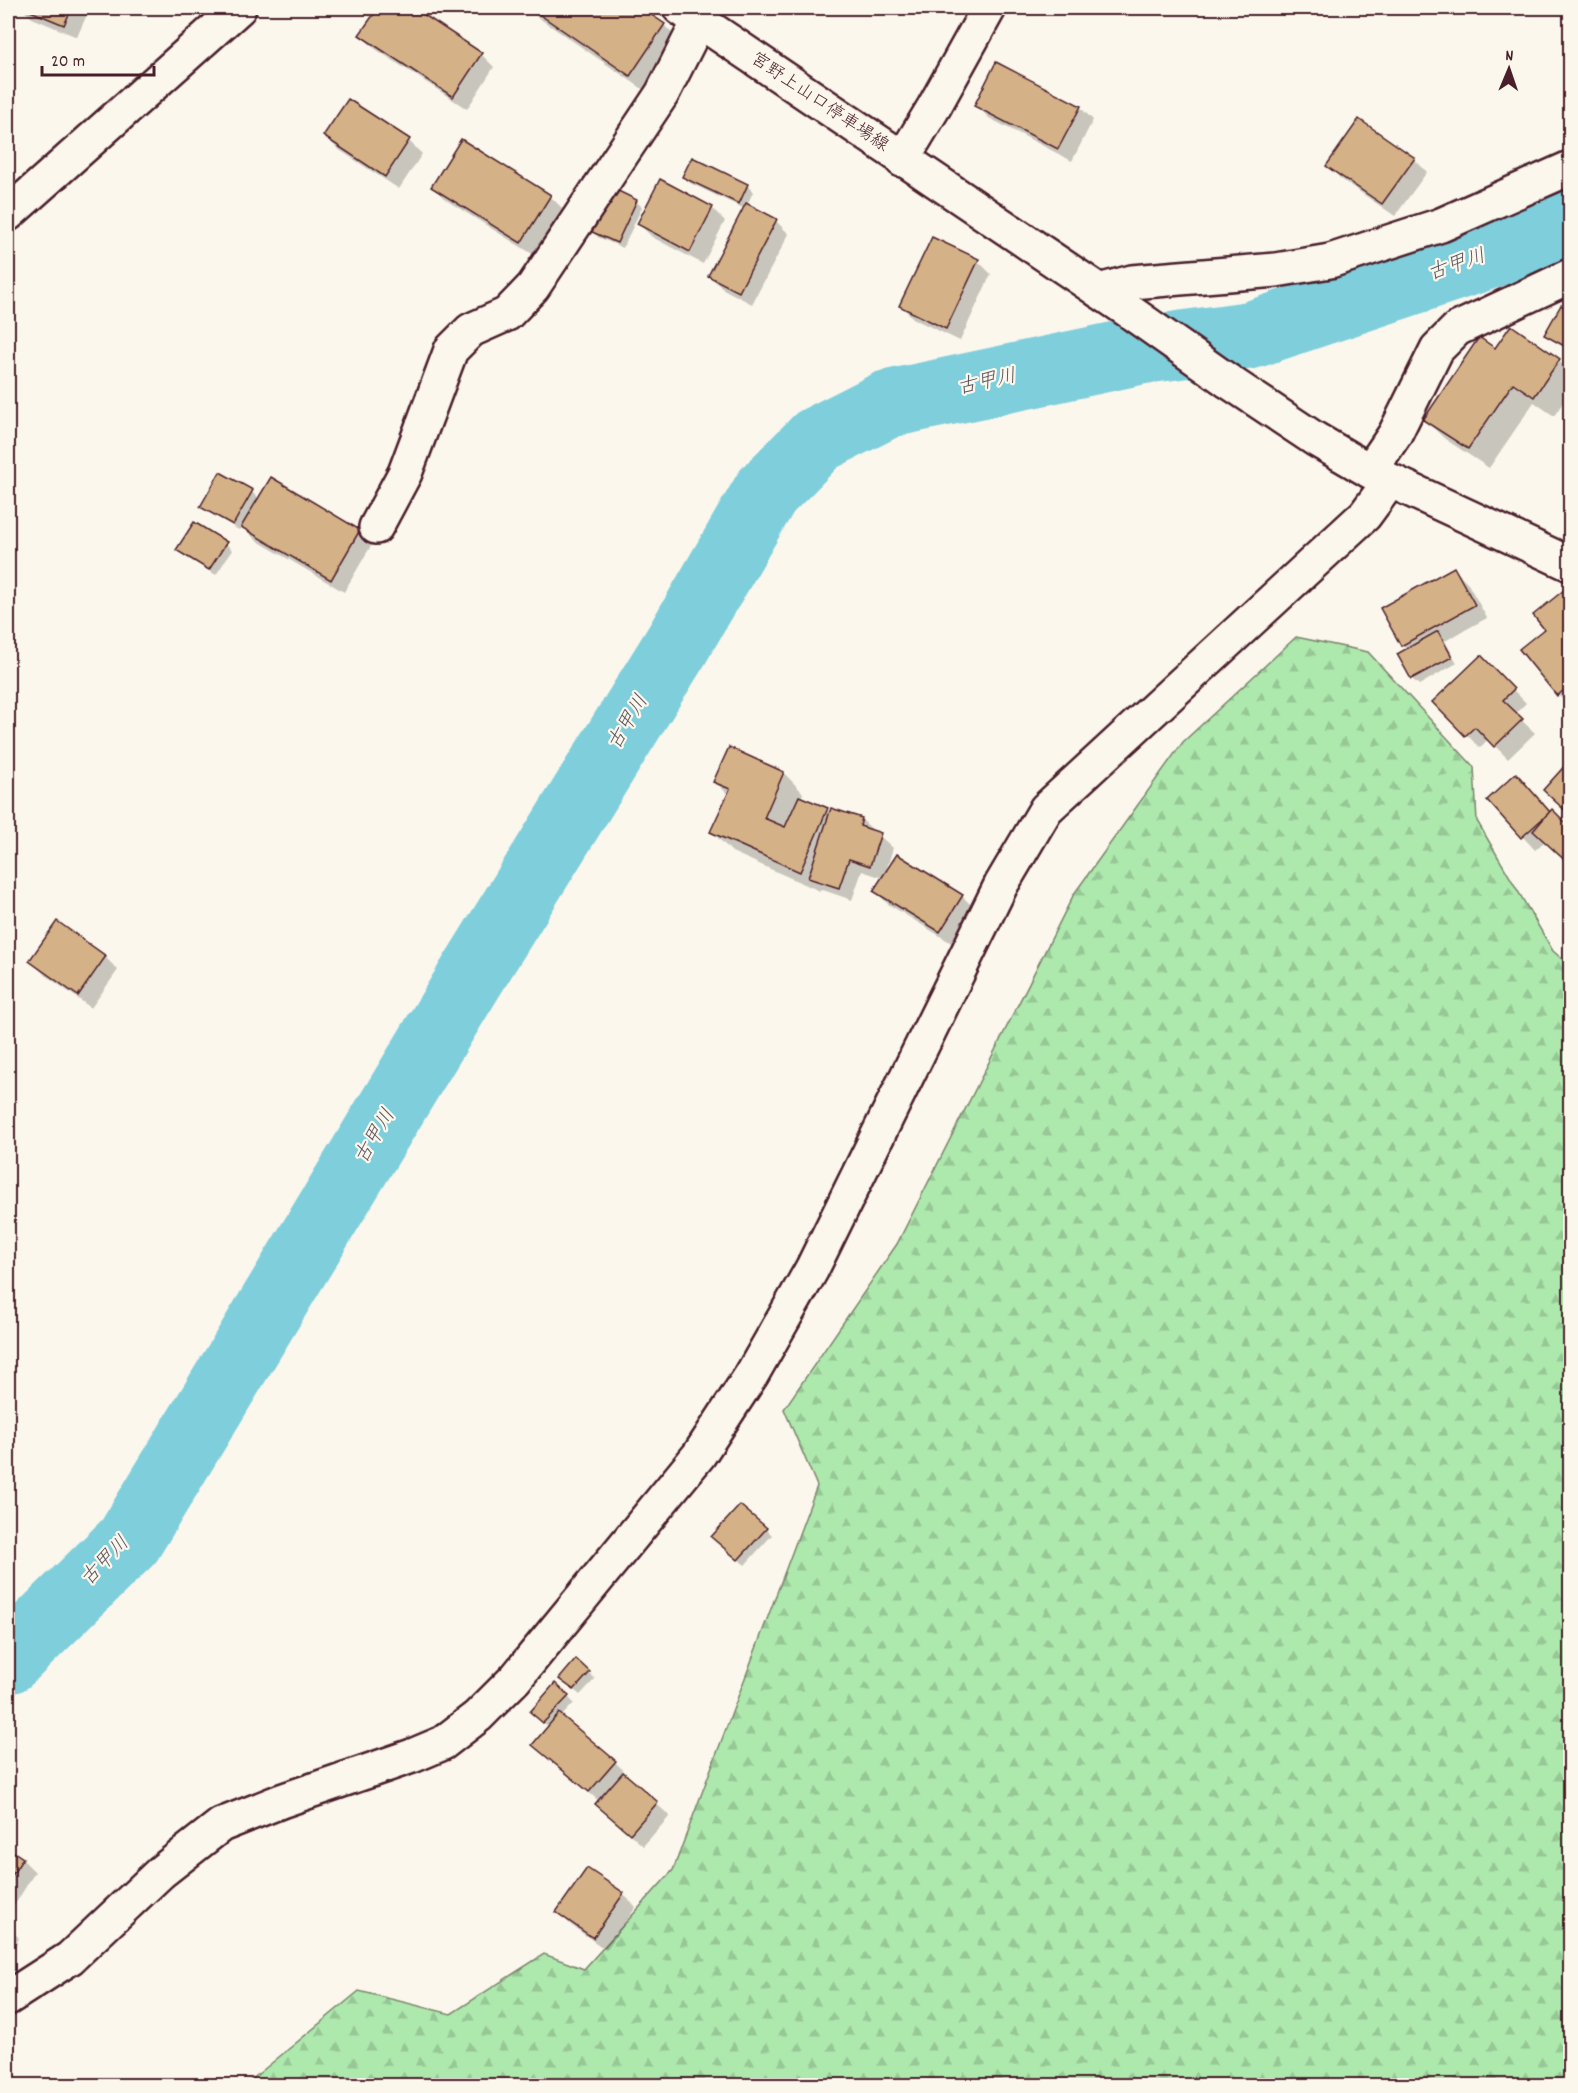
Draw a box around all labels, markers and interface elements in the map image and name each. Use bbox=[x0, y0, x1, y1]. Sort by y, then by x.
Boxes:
scale bar bbox=[42, 39, 154, 77]
north arrow bbox=[1479, 39, 1539, 99]
text: N bbox=[1505, 45, 1514, 68]
street label: 宮野上山口停車場線 bbox=[745, 47, 893, 159]
text: 20 m bbox=[51, 50, 85, 75]
water label: 古甲川 bbox=[1424, 243, 1490, 289]
water label: 古甲川 bbox=[955, 363, 1019, 403]
water label: 古甲川 bbox=[602, 690, 656, 756]
water label: 古甲川 bbox=[349, 1104, 403, 1170]
water label: 古甲川 bbox=[75, 1531, 137, 1593]

